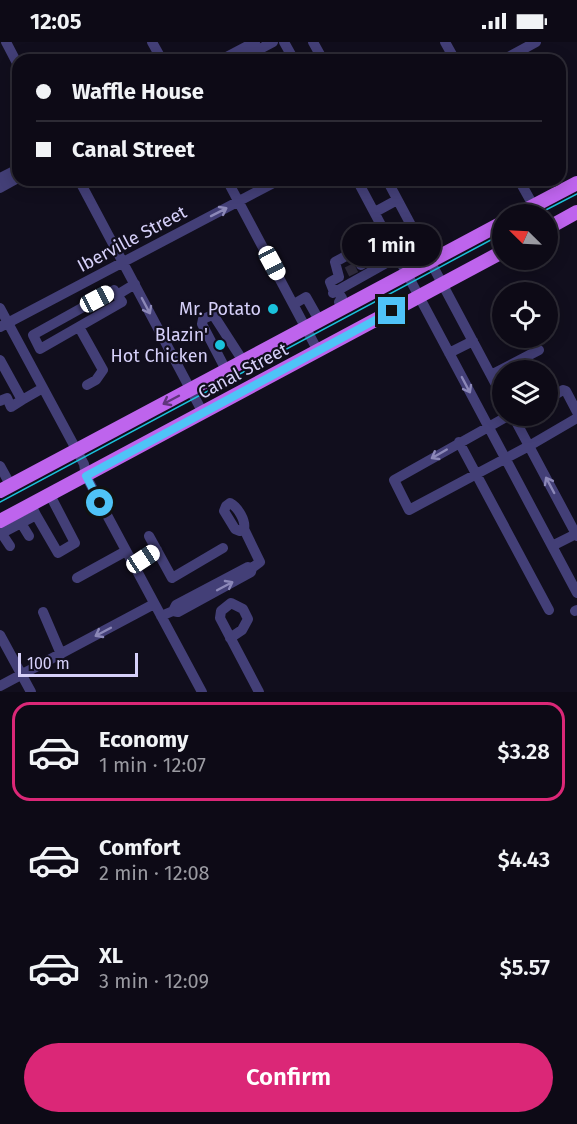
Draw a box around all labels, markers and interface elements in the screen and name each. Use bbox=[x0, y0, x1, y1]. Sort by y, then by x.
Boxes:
text: 12:05 bbox=[30, 8, 82, 35]
text: Waffle House bbox=[72, 78, 204, 105]
text: Canal Street bbox=[72, 136, 195, 163]
street label: Iberville Street bbox=[74, 201, 191, 277]
north arrow bbox=[492, 204, 558, 270]
map controls bbox=[492, 204, 558, 426]
one-way arrow bbox=[210, 206, 227, 218]
callout: 1 min bbox=[342, 224, 442, 266]
text: 1 min bbox=[367, 233, 416, 257]
car bbox=[256, 243, 288, 283]
button: locate bbox=[492, 282, 558, 348]
car bbox=[77, 283, 117, 315]
one-way arrow bbox=[141, 296, 152, 314]
route end bbox=[378, 297, 405, 324]
place label: Mr. Potato bbox=[179, 298, 261, 320]
marker: Mr. Potato bbox=[266, 302, 280, 316]
place label: Blazin' Hot Chicken bbox=[110, 324, 208, 367]
street label: Canal Street bbox=[194, 338, 292, 404]
marker: Blazin' Hot Chicken bbox=[213, 338, 227, 352]
button: layers bbox=[492, 360, 558, 426]
one-way arrow bbox=[461, 376, 472, 394]
one-way arrow bbox=[162, 395, 180, 406]
one-way arrow bbox=[430, 449, 448, 460]
one-way arrow bbox=[543, 476, 555, 494]
route start bbox=[86, 489, 113, 516]
car bbox=[123, 542, 163, 576]
one-way arrow bbox=[216, 580, 233, 592]
one-way arrow bbox=[95, 626, 112, 638]
scale bar bbox=[18, 650, 138, 678]
text: 100 m bbox=[27, 654, 70, 673]
icon: car bbox=[27, 725, 81, 779]
text: Economy bbox=[99, 726, 188, 753]
text: $3.28 bbox=[498, 738, 550, 765]
text: 1 min · 12:07 bbox=[99, 753, 206, 777]
icon: car bbox=[27, 833, 81, 887]
text: Comfort bbox=[99, 834, 180, 861]
text: $4.43 bbox=[498, 846, 550, 873]
text: 2 min · 12:08 bbox=[99, 861, 210, 885]
icon: car bbox=[27, 941, 81, 995]
text: XL bbox=[99, 942, 123, 969]
text: $5.57 bbox=[500, 954, 550, 981]
text: 3 min · 12:09 bbox=[99, 969, 209, 993]
button: Confirm bbox=[24, 1043, 553, 1112]

